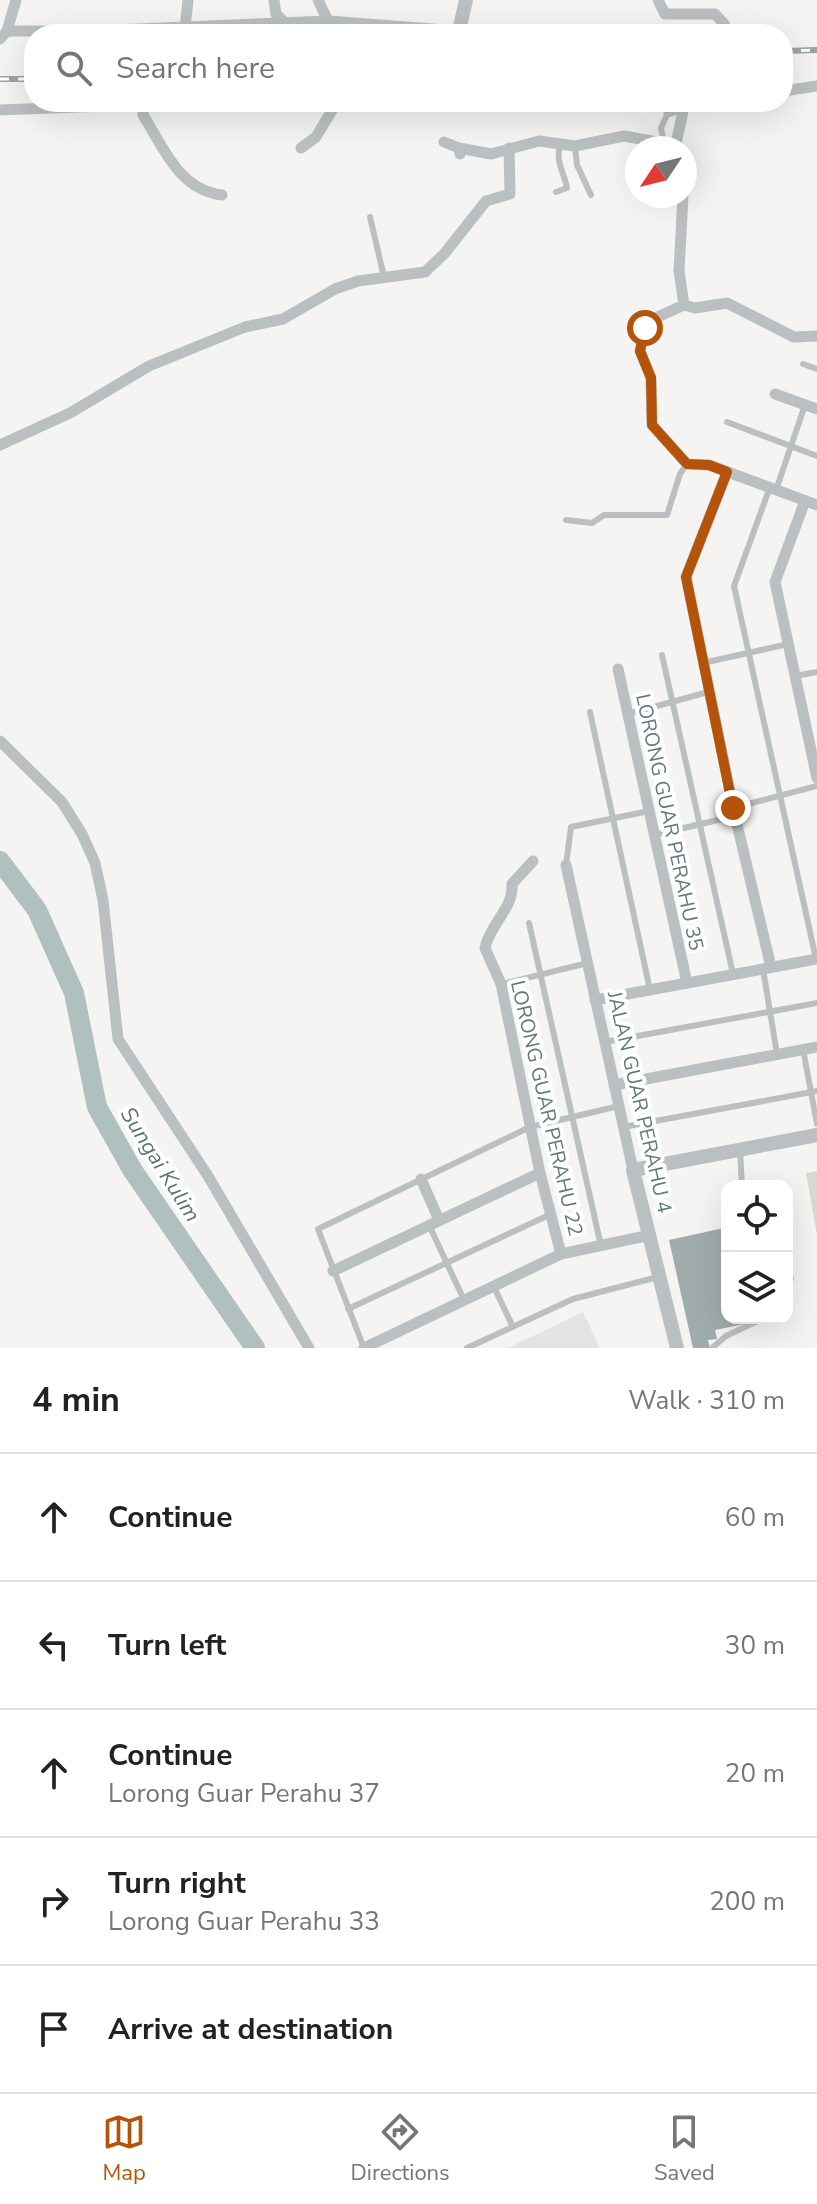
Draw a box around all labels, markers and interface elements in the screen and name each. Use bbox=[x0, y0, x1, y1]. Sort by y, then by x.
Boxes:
search box bbox=[24, 24, 793, 112]
icon: search bbox=[52, 46, 96, 90]
text: Search here bbox=[116, 48, 275, 89]
north arrow bbox=[625, 136, 697, 208]
route start bbox=[627, 310, 663, 346]
street label: LORONG GUAR PERAHU 35 bbox=[629, 691, 710, 953]
route end bbox=[715, 790, 751, 826]
street label: LORONG GUAR PERAHU 22 bbox=[504, 978, 589, 1239]
street label: JALAN GUAR PERAHU 4 bbox=[601, 987, 678, 1216]
water label: Sungai Kulim bbox=[113, 1101, 207, 1228]
map controls bbox=[721, 1180, 793, 1324]
button: locate bbox=[721, 1180, 793, 1252]
button: layers bbox=[721, 1252, 793, 1324]
text: 4 min bbox=[32, 1377, 120, 1423]
text: Walk · 310 m bbox=[628, 1383, 785, 1418]
icon: ahead bbox=[32, 1495, 76, 1539]
text: Continue bbox=[108, 1497, 233, 1538]
text: 60 m bbox=[725, 1500, 785, 1535]
icon: left bbox=[32, 1623, 76, 1667]
text: Turn left bbox=[108, 1625, 226, 1666]
text: 30 m bbox=[725, 1628, 785, 1663]
text: Continue bbox=[108, 1735, 233, 1776]
icon: ahead bbox=[32, 1751, 76, 1795]
text: 20 m bbox=[725, 1756, 785, 1791]
text: Lorong Guar Perahu 37 bbox=[108, 1776, 380, 1811]
text: Turn right bbox=[108, 1863, 246, 1904]
icon: right bbox=[32, 1879, 76, 1923]
text: 200 m bbox=[709, 1884, 785, 1919]
text: Lorong Guar Perahu 33 bbox=[108, 1904, 380, 1939]
icon: arrive bbox=[32, 2007, 76, 2051]
text: Arrive at destination bbox=[108, 2009, 393, 2050]
tab: Map bbox=[102, 2110, 146, 2188]
tab: Directions bbox=[351, 2110, 450, 2188]
tab: Saved bbox=[654, 2110, 715, 2188]

